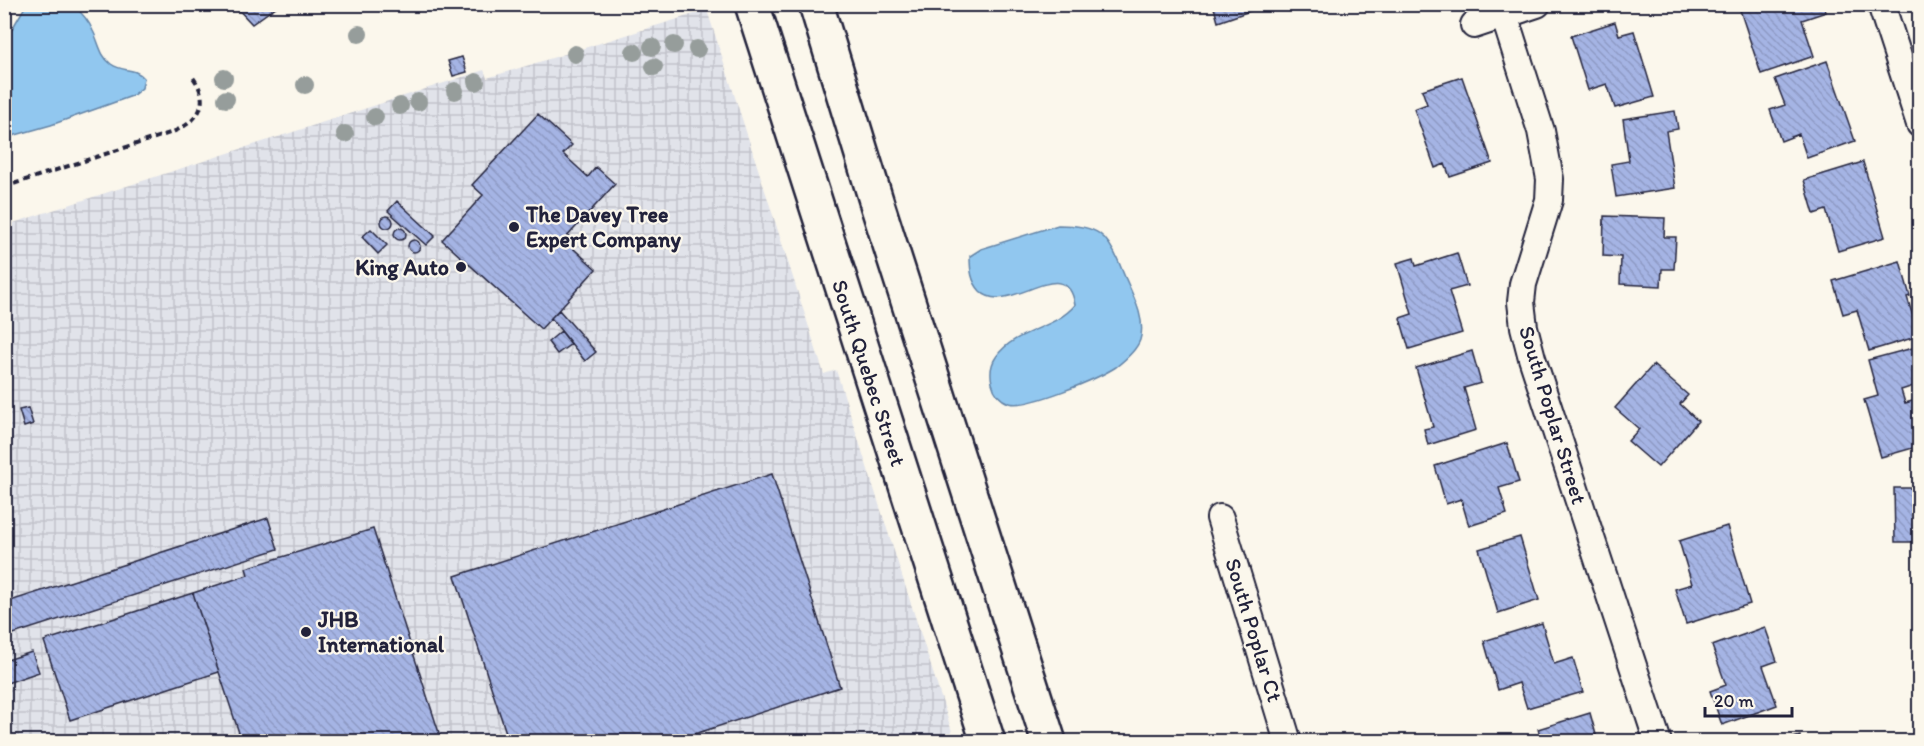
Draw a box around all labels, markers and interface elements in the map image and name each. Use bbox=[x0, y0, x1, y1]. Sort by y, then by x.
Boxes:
place label: The Davey Tree Expert Company bbox=[525, 201, 682, 253]
marker: The Davey Tree Expert Company bbox=[507, 220, 521, 234]
place label: King Auto bbox=[355, 254, 449, 281]
marker: King Auto bbox=[454, 260, 468, 274]
street label: South Quebec Street bbox=[826, 276, 912, 470]
street label: South Poplar Street bbox=[1513, 323, 1593, 507]
street label: South Poplar Ct bbox=[1219, 555, 1289, 705]
place label: JHB International bbox=[317, 606, 445, 658]
marker: JHB International bbox=[299, 625, 313, 639]
scale bar bbox=[1705, 680, 1792, 718]
text: 20 m bbox=[1714, 690, 1754, 712]

